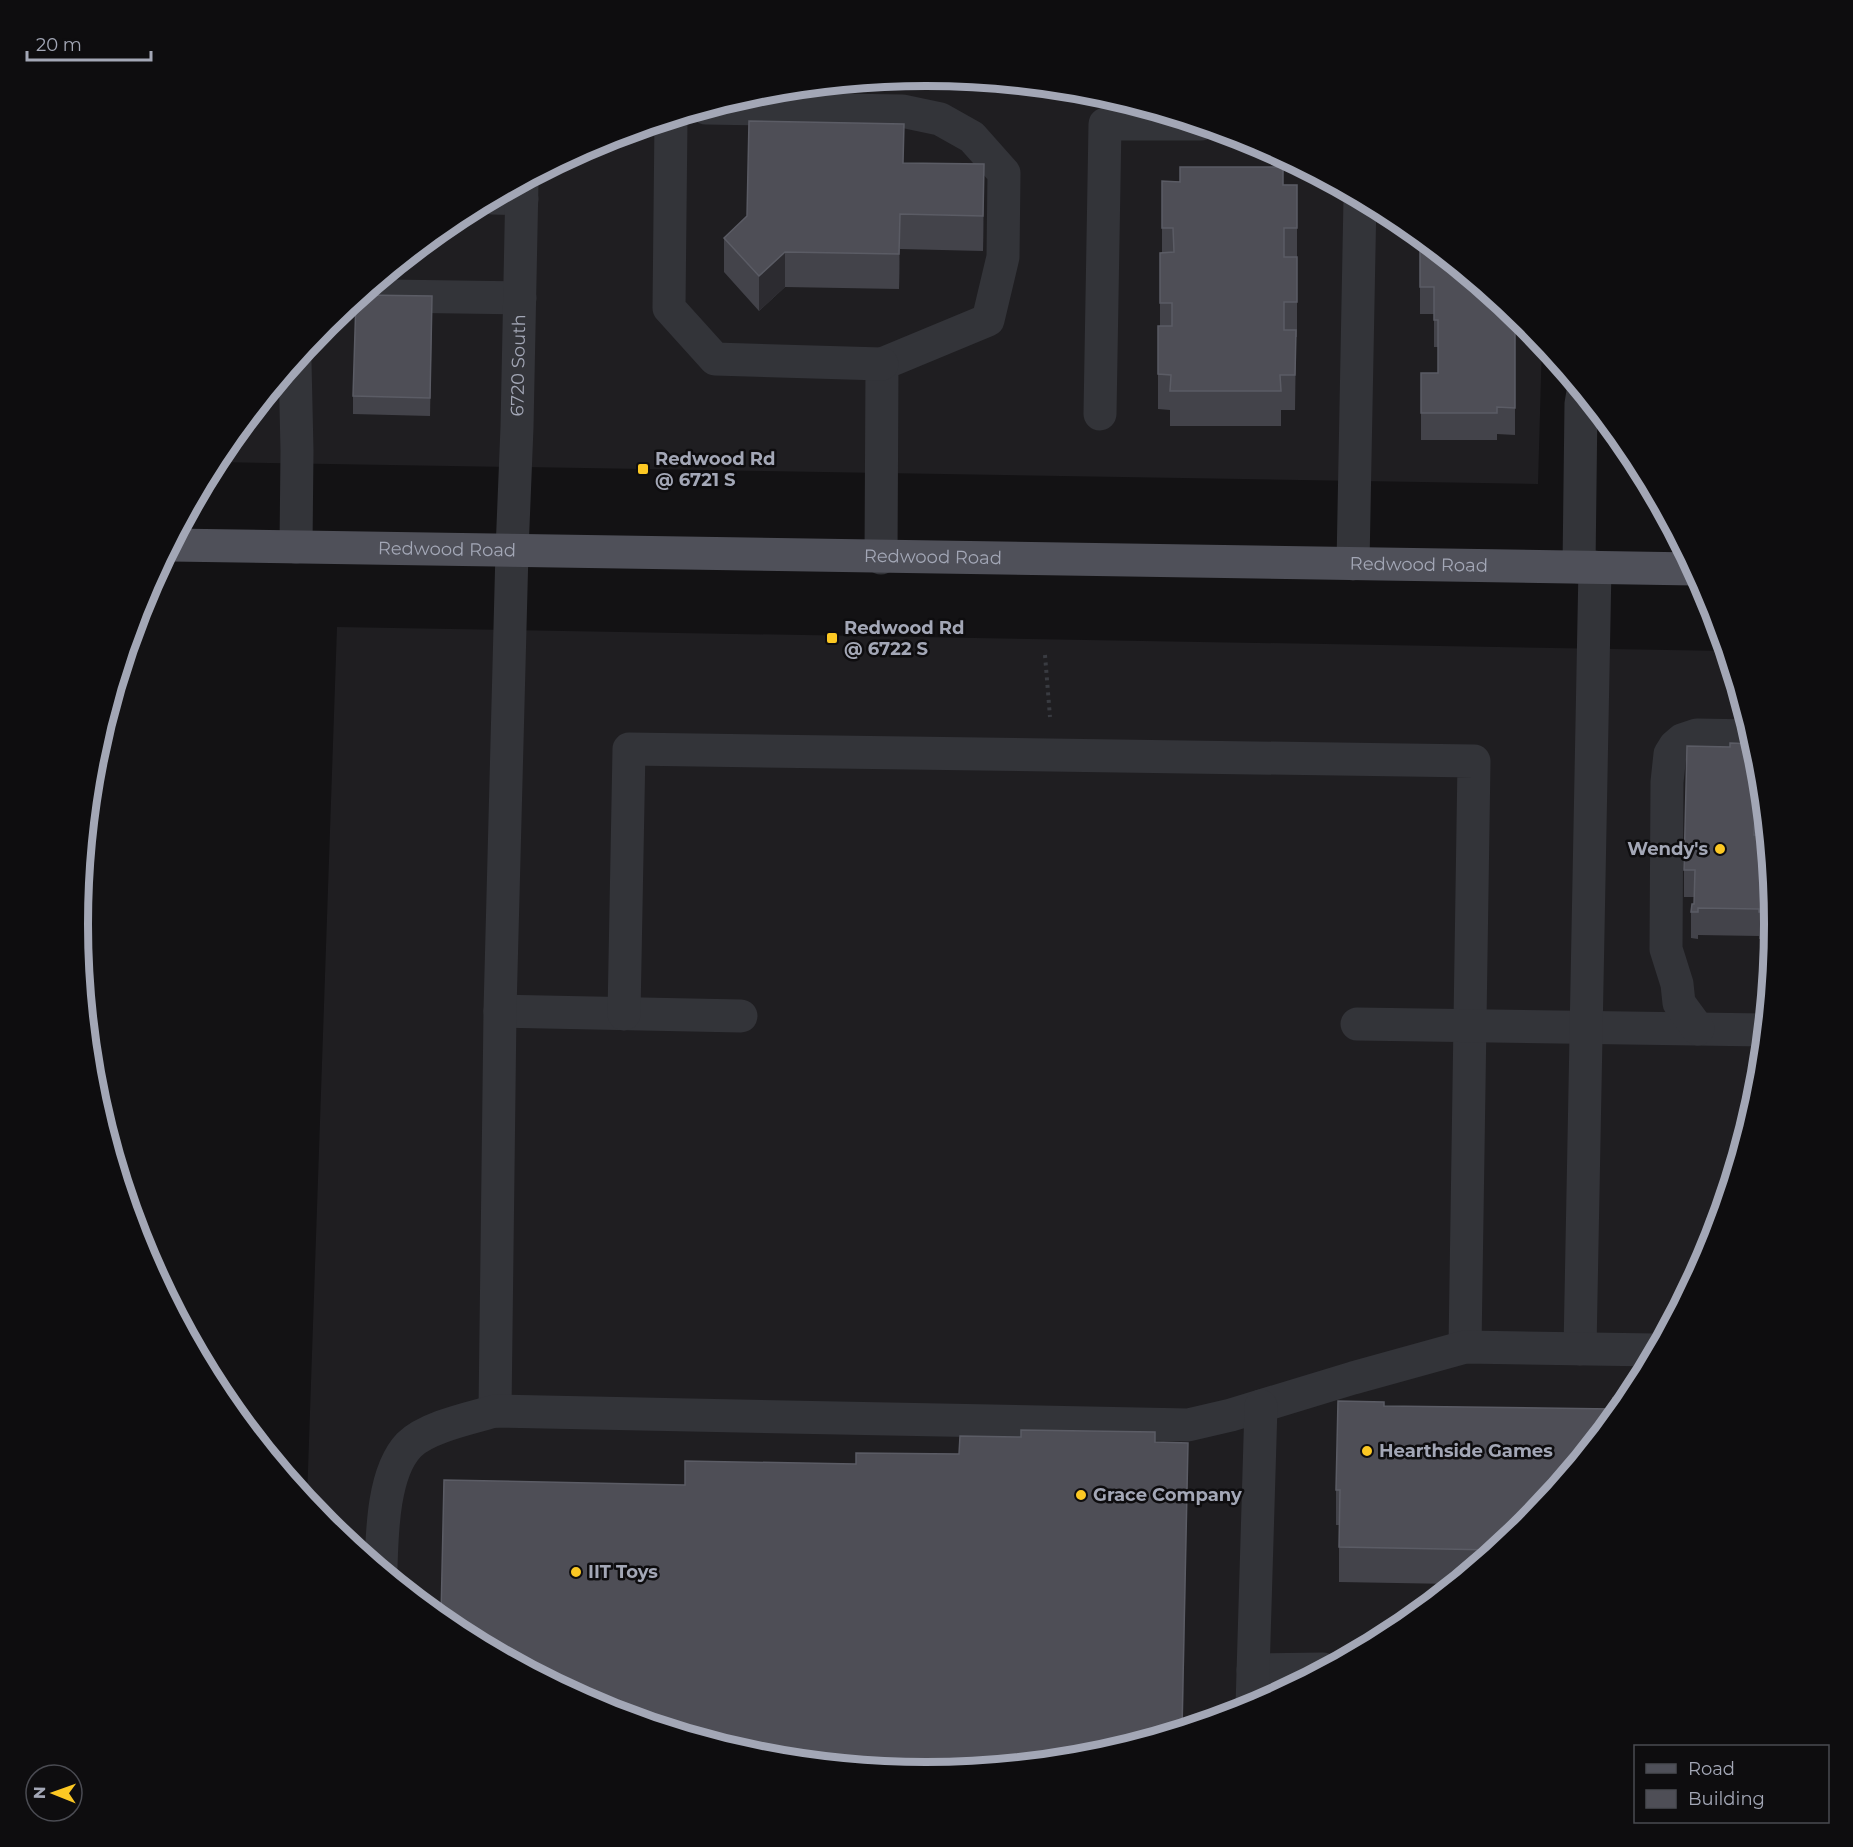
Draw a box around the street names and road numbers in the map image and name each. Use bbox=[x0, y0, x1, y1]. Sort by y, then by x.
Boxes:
street label: 6720 South bbox=[506, 314, 530, 417]
street label: Redwood Road bbox=[378, 537, 516, 561]
street label: Redwood Road bbox=[864, 545, 1002, 569]
street label: Redwood Road bbox=[1350, 553, 1488, 577]

